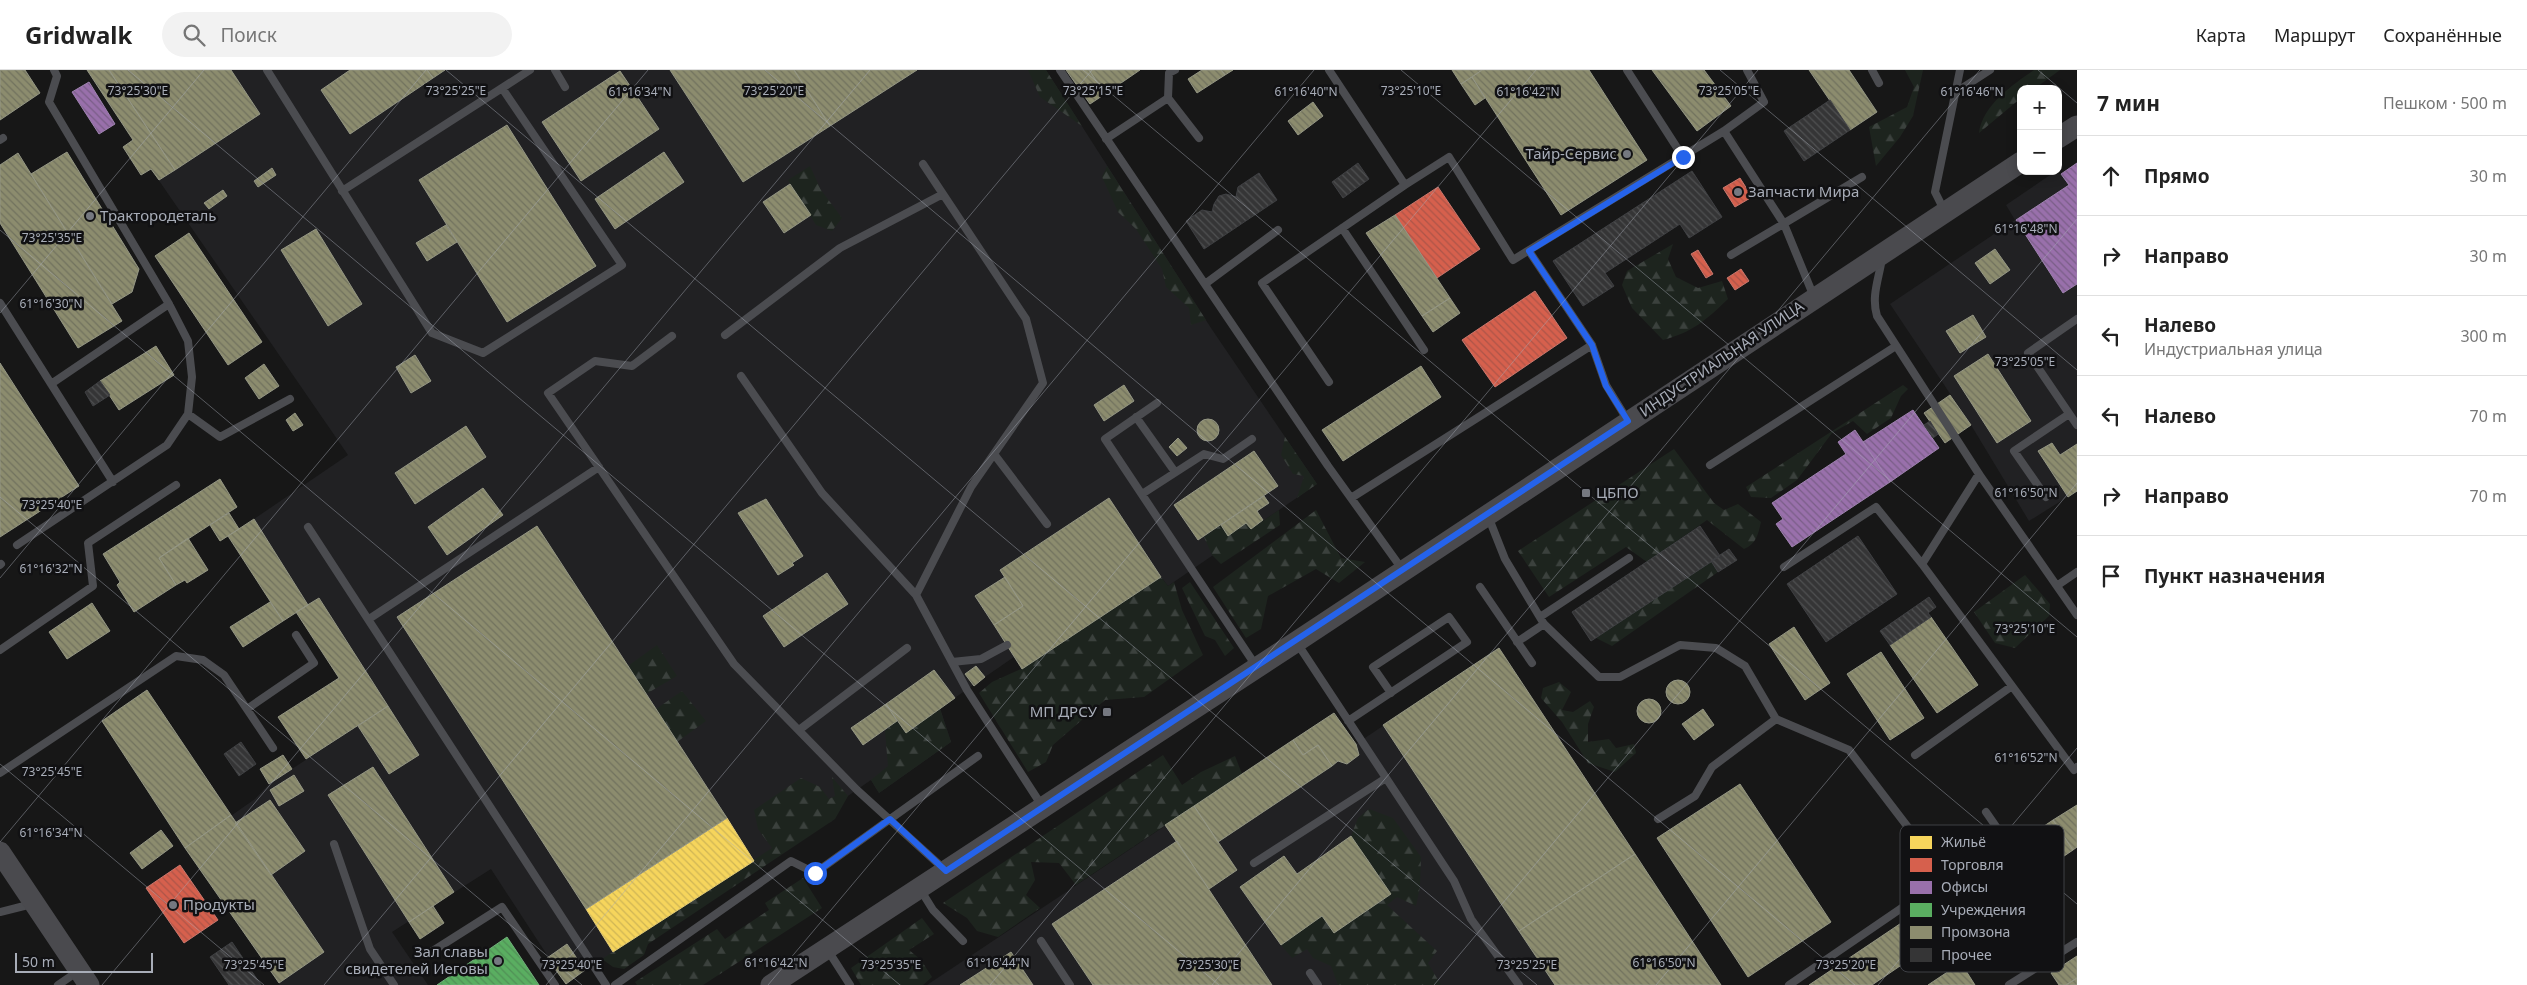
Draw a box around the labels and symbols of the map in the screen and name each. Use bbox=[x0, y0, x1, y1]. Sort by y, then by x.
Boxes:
text: 73°25'30"E bbox=[108, 82, 168, 99]
text: 73°25'25"E bbox=[426, 82, 486, 99]
text: 73°25'20"E bbox=[744, 82, 804, 99]
text: 73°25'15"E bbox=[1063, 82, 1123, 99]
text: 73°25'10"E bbox=[1381, 82, 1441, 99]
text: 73°25'05"E bbox=[1699, 82, 1759, 99]
text: 61°16'34"N bbox=[608, 83, 672, 100]
text: 61°16'40"N bbox=[1274, 83, 1338, 100]
text: 61°16'42"N bbox=[1496, 83, 1560, 100]
text: 61°16'46"N bbox=[1940, 83, 2004, 100]
place label: Тайр-Сервис bbox=[1525, 143, 1617, 163]
route end bbox=[1672, 146, 1695, 169]
marker: Тайр-Сервис bbox=[1621, 148, 1633, 160]
place label: Запчасти Мира bbox=[1748, 181, 1859, 201]
marker: Запчасти Мира bbox=[1732, 186, 1744, 198]
place label: Трактородеталь bbox=[100, 205, 216, 225]
marker: Трактородеталь bbox=[84, 210, 96, 222]
text: 61°16'48"N bbox=[1994, 220, 2058, 237]
text: 73°25'35"E bbox=[22, 229, 82, 246]
text: 61°16'30"N bbox=[19, 295, 83, 312]
street label: ИНДУСТРИАЛЬНАЯ УЛИЦА bbox=[1635, 295, 1808, 421]
text: 73°25'05"E bbox=[1995, 353, 2055, 370]
place label: ЦБПО bbox=[1596, 482, 1639, 502]
text: 61°16'50"N bbox=[1994, 484, 2058, 501]
marker: ЦБПО bbox=[1580, 487, 1592, 499]
text: 73°25'40"E bbox=[22, 496, 82, 513]
text: 61°16'32"N bbox=[19, 560, 83, 577]
text: 73°25'10"E bbox=[1995, 620, 2055, 637]
place label: МП ДРСУ bbox=[1030, 701, 1098, 721]
marker: МП ДРСУ bbox=[1101, 706, 1113, 718]
text: 61°16'52"N bbox=[1994, 749, 2058, 766]
text: 73°25'45"E bbox=[22, 763, 82, 780]
text: 61°16'34"N bbox=[19, 824, 83, 841]
legend bbox=[1900, 825, 2064, 972]
text: Жильё bbox=[1941, 832, 1986, 851]
text: Торговля bbox=[1941, 855, 2004, 874]
route start bbox=[804, 862, 827, 885]
text: Офисы bbox=[1941, 877, 1988, 896]
place label: Продукты bbox=[183, 894, 255, 914]
marker: Продукты bbox=[167, 899, 179, 911]
text: Учреждения bbox=[1941, 900, 2026, 919]
text: Промзона bbox=[1941, 922, 2010, 941]
place label: Зал славы свидетелей Иеговы bbox=[345, 941, 488, 978]
text: Прочее bbox=[1941, 945, 1992, 964]
scale bar bbox=[15, 950, 152, 973]
text: 61°16'42"N bbox=[744, 954, 808, 971]
text: 61°16'44"N bbox=[966, 954, 1030, 971]
text: 61°16'50"N bbox=[1632, 954, 1696, 971]
marker: Зал славы свидетелей Иеговы bbox=[492, 955, 504, 967]
text: 73°25'45"E bbox=[224, 956, 284, 973]
text: 73°25'40"E bbox=[542, 956, 602, 973]
text: 73°25'35"E bbox=[861, 956, 921, 973]
text: 73°25'30"E bbox=[1179, 956, 1239, 973]
text: 73°25'25"E bbox=[1497, 956, 1557, 973]
text: 73°25'20"E bbox=[1816, 956, 1876, 973]

